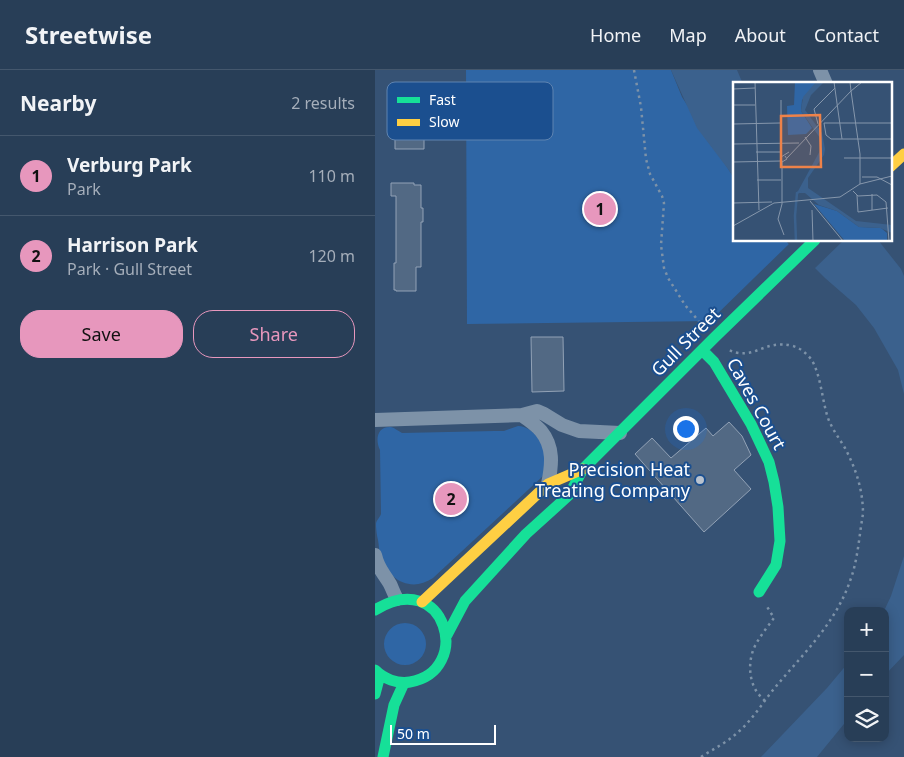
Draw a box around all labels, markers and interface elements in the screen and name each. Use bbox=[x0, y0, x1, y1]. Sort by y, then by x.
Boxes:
text: Streetwise bbox=[25, 18, 152, 51]
text: Home bbox=[590, 23, 641, 47]
text: Map bbox=[669, 23, 707, 47]
text: About bbox=[735, 23, 786, 47]
text: Contact bbox=[814, 23, 879, 47]
legend bbox=[387, 82, 553, 140]
inset map bbox=[733, 82, 891, 241]
text: Nearby bbox=[20, 89, 96, 117]
text: Fast bbox=[429, 90, 456, 109]
text: 2 results bbox=[291, 92, 355, 114]
text: Slow bbox=[429, 112, 460, 131]
text: Verburg Park bbox=[67, 152, 192, 178]
text: 1 bbox=[31, 165, 41, 187]
text: 110 m bbox=[308, 165, 355, 187]
text: Park bbox=[67, 178, 101, 200]
pin: 1 bbox=[584, 190, 616, 228]
text: Harrison Park bbox=[67, 232, 198, 258]
text: 2 bbox=[31, 245, 41, 267]
text: 120 m bbox=[308, 245, 355, 267]
text: Park · Gull Street bbox=[67, 258, 192, 280]
street label: Gull Street bbox=[646, 301, 725, 381]
button: Save bbox=[20, 310, 183, 358]
button: Share bbox=[193, 310, 355, 358]
street label: Caves Court bbox=[722, 353, 792, 454]
your location bbox=[673, 416, 699, 442]
place label: Precision Heat Treating Company bbox=[535, 457, 691, 502]
marker: Precision Heat Treating Company bbox=[694, 474, 706, 486]
pin: 2 bbox=[435, 480, 467, 518]
map controls bbox=[844, 607, 889, 742]
button: + bbox=[844, 607, 889, 652]
button: − bbox=[844, 652, 889, 697]
button: layers bbox=[844, 697, 889, 742]
scale bar bbox=[390, 722, 496, 745]
text: 50 m bbox=[397, 724, 430, 743]

